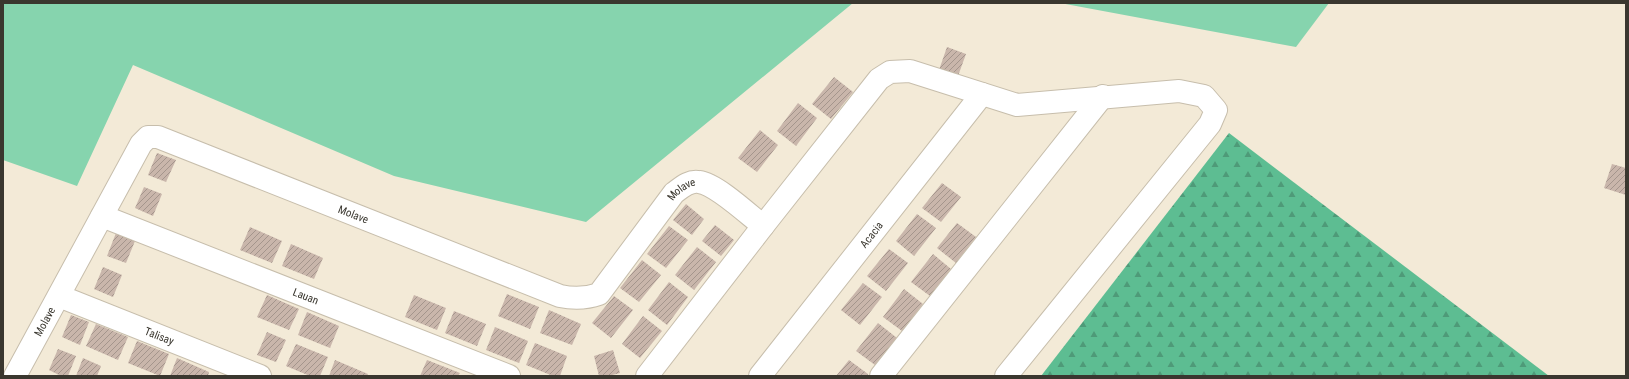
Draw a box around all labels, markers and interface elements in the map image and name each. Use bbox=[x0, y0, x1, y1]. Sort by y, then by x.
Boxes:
street label: Molave bbox=[664, 175, 696, 203]
street label: Molave bbox=[336, 202, 370, 226]
street label: Acacia bbox=[857, 219, 886, 250]
street label: Lauan bbox=[291, 285, 321, 307]
street label: Molave bbox=[31, 305, 58, 338]
street label: Talisay bbox=[143, 324, 176, 348]

